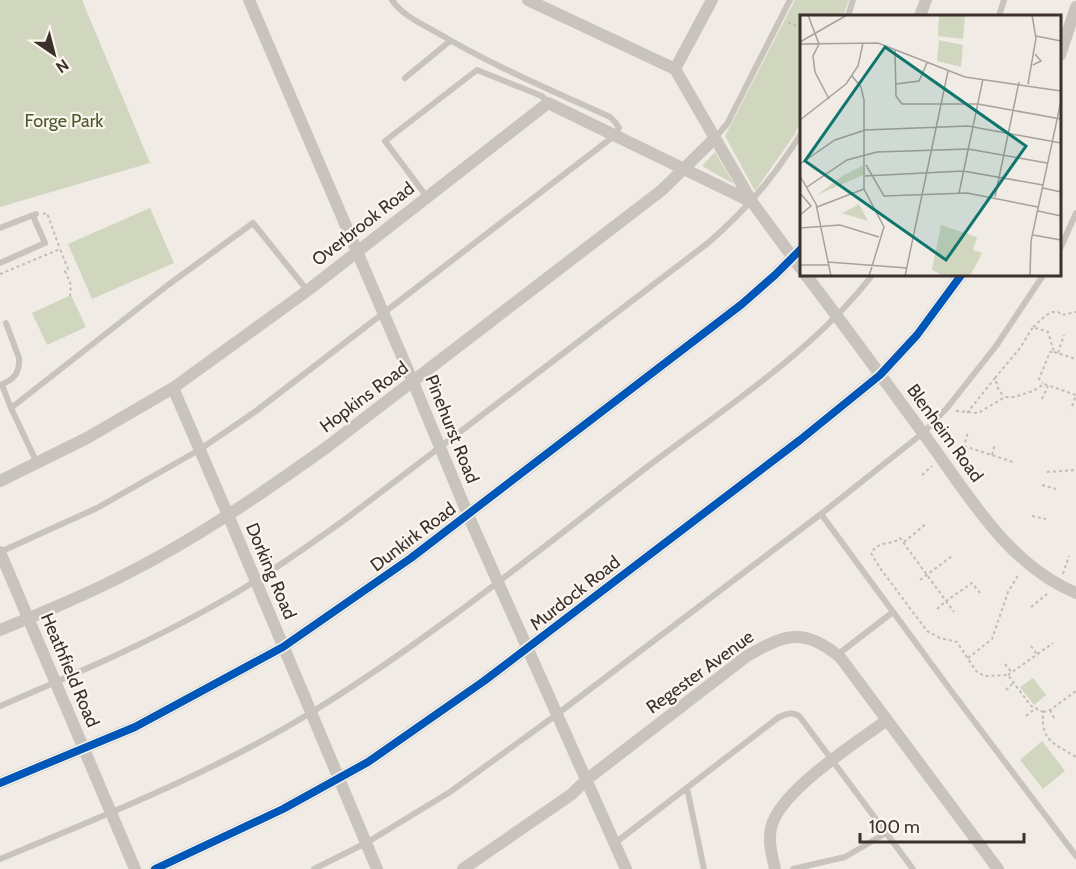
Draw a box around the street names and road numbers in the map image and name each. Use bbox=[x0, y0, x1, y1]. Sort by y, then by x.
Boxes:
street label: Overbrook Road bbox=[307, 177, 419, 271]
street label: Hopkins Road bbox=[316, 357, 412, 437]
street label: Pinehurst Road bbox=[420, 372, 484, 486]
street label: Blenheim Road bbox=[902, 380, 988, 486]
street label: Dunkirk Road bbox=[366, 498, 460, 576]
street label: Dorking Road bbox=[241, 519, 301, 623]
street label: Murdock Road bbox=[525, 551, 625, 635]
street label: Heathfield Road bbox=[36, 610, 104, 730]
street label: Regester Avenue bbox=[642, 626, 758, 718]

